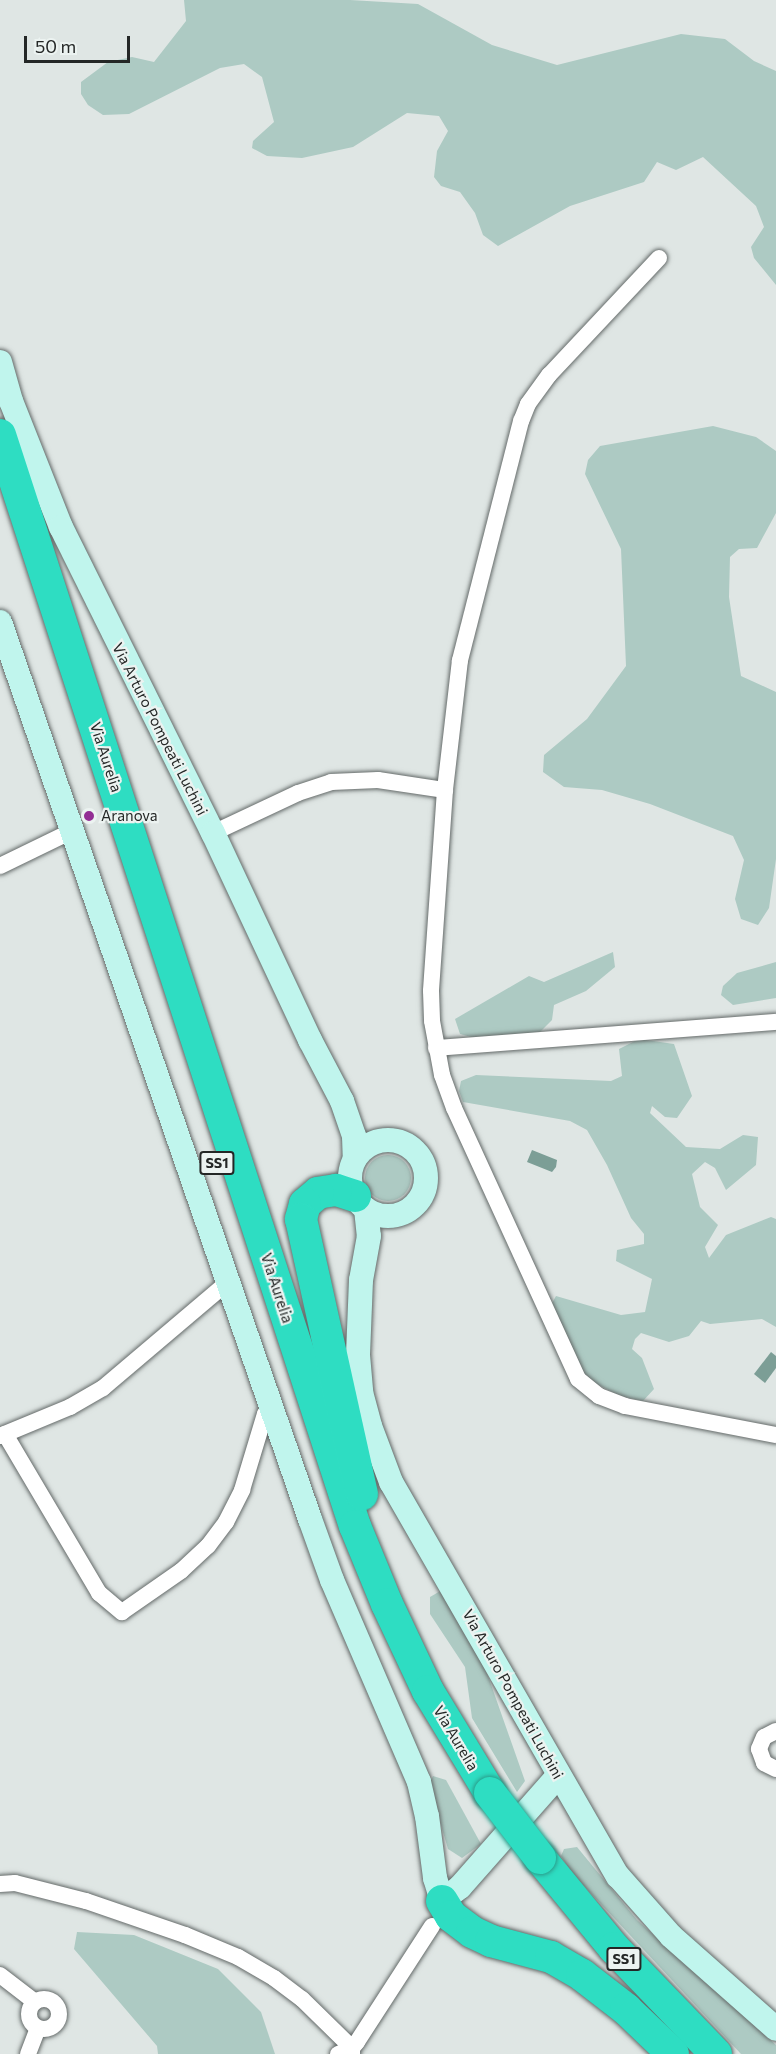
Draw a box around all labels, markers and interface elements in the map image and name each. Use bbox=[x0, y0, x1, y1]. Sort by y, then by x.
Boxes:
scale bar bbox=[27, 24, 134, 62]
text: 50 m bbox=[35, 35, 76, 57]
street label: Via Arturo Pompeati Luchini bbox=[109, 640, 211, 818]
street label: Via Aurelia bbox=[86, 720, 126, 794]
place label: Aranova bbox=[101, 807, 158, 825]
marker: Aranova bbox=[82, 809, 96, 823]
road number: SS1 bbox=[199, 1152, 235, 1174]
street label: Via Aurelia bbox=[257, 1251, 297, 1325]
street label: Via Arturo Pompeati Luchini bbox=[459, 1606, 567, 1782]
street label: Via Aurelia bbox=[430, 1702, 482, 1774]
road number: SS1 bbox=[606, 1948, 642, 1970]

